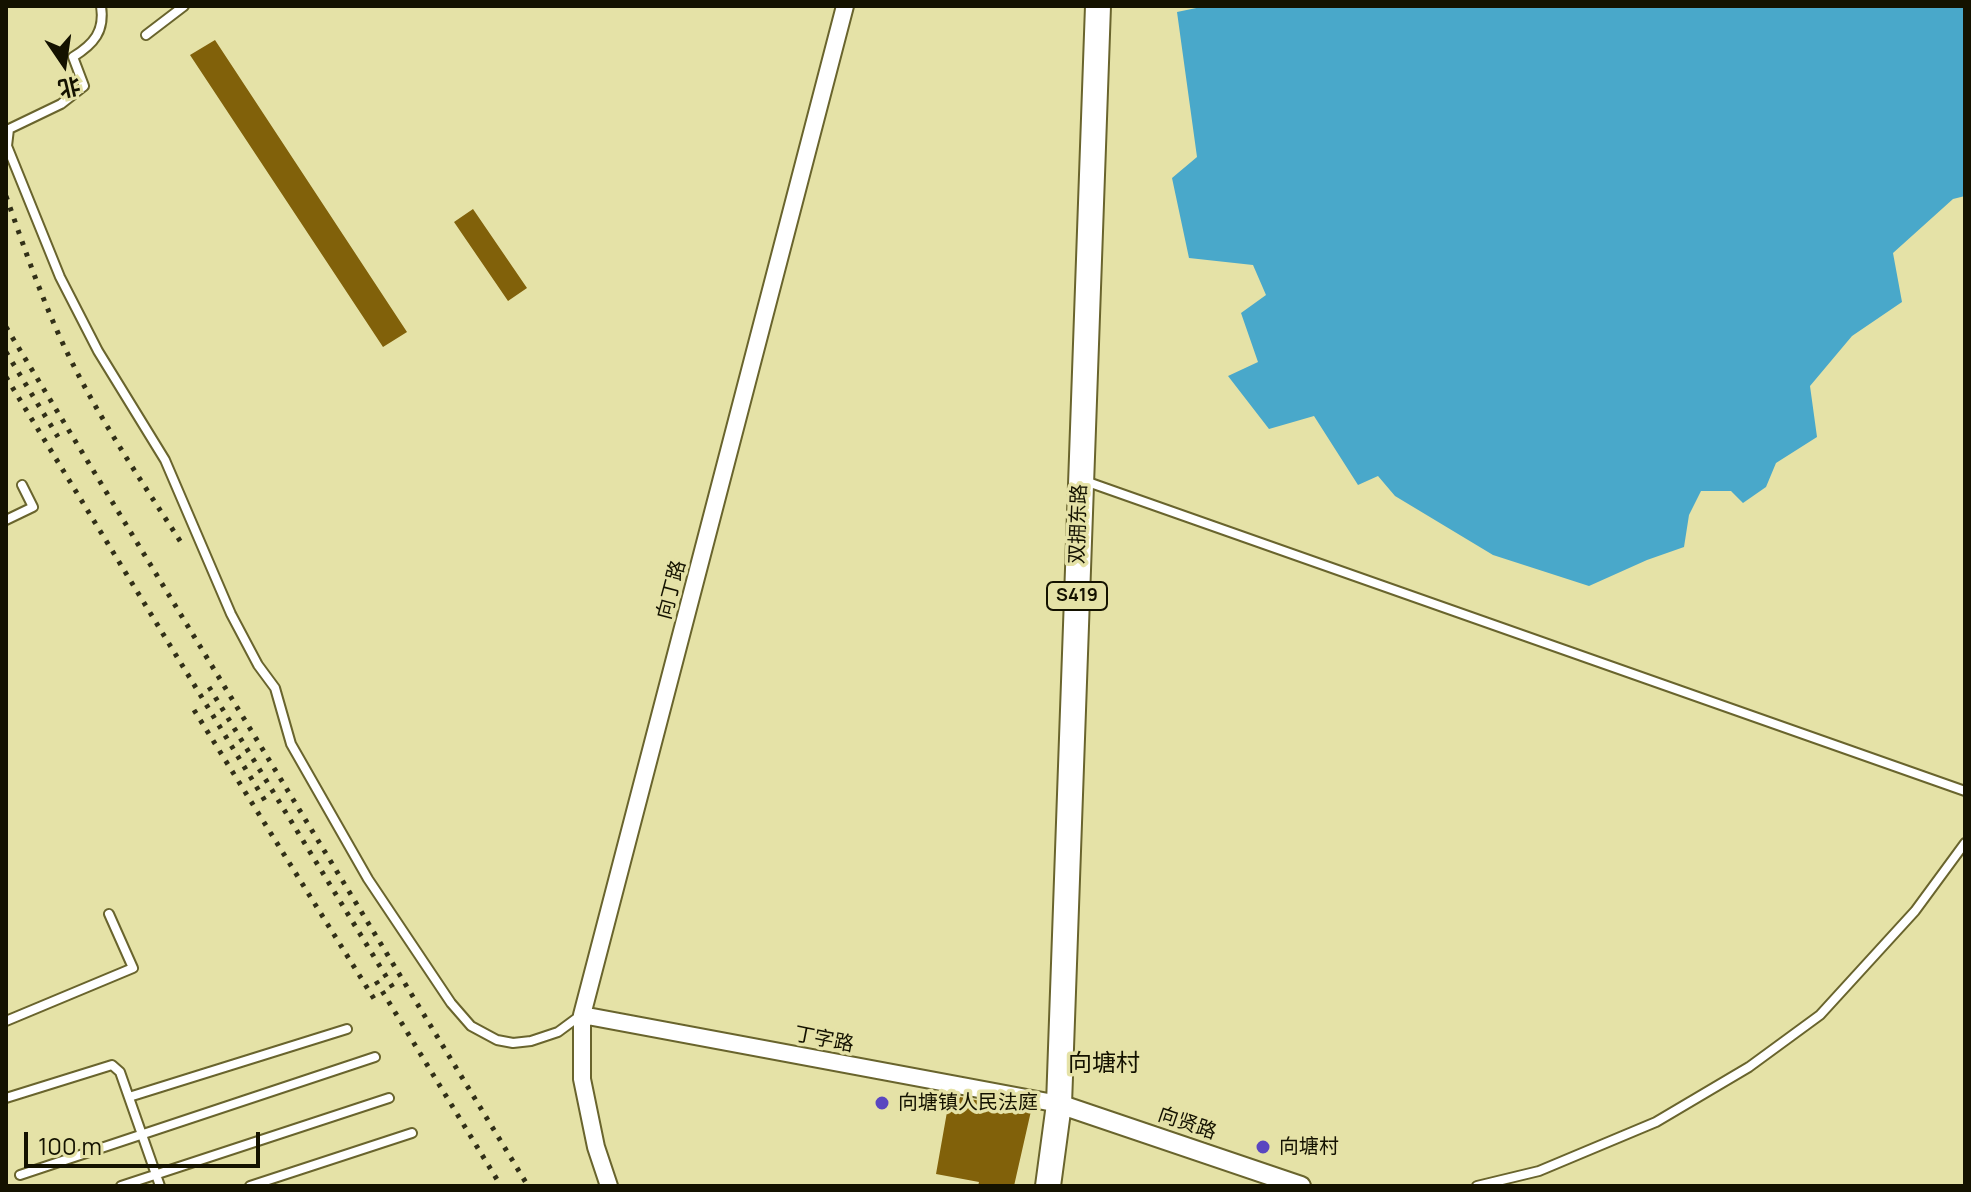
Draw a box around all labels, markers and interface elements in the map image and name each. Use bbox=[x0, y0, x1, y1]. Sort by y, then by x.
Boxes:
north arrow bbox=[24, 24, 104, 104]
text: 北 bbox=[55, 70, 84, 104]
street label: 双拥东路 bbox=[1066, 484, 1092, 564]
street label: 向丁路 bbox=[653, 558, 691, 622]
road number: S419 bbox=[1047, 582, 1107, 610]
street label: 丁字路 bbox=[792, 1022, 856, 1058]
district label: 向塘村 bbox=[1068, 1050, 1140, 1078]
place label: 向塘镇人民法庭 bbox=[898, 1091, 1038, 1115]
marker: 向塘镇人民法庭 bbox=[873, 1094, 891, 1112]
street label: 向贤路 bbox=[1155, 1103, 1219, 1145]
scale bar bbox=[28, 1116, 264, 1166]
text: 100 m bbox=[38, 1129, 102, 1162]
place label: 向塘村 bbox=[1279, 1135, 1339, 1159]
marker: 向塘村 bbox=[1254, 1138, 1272, 1156]

